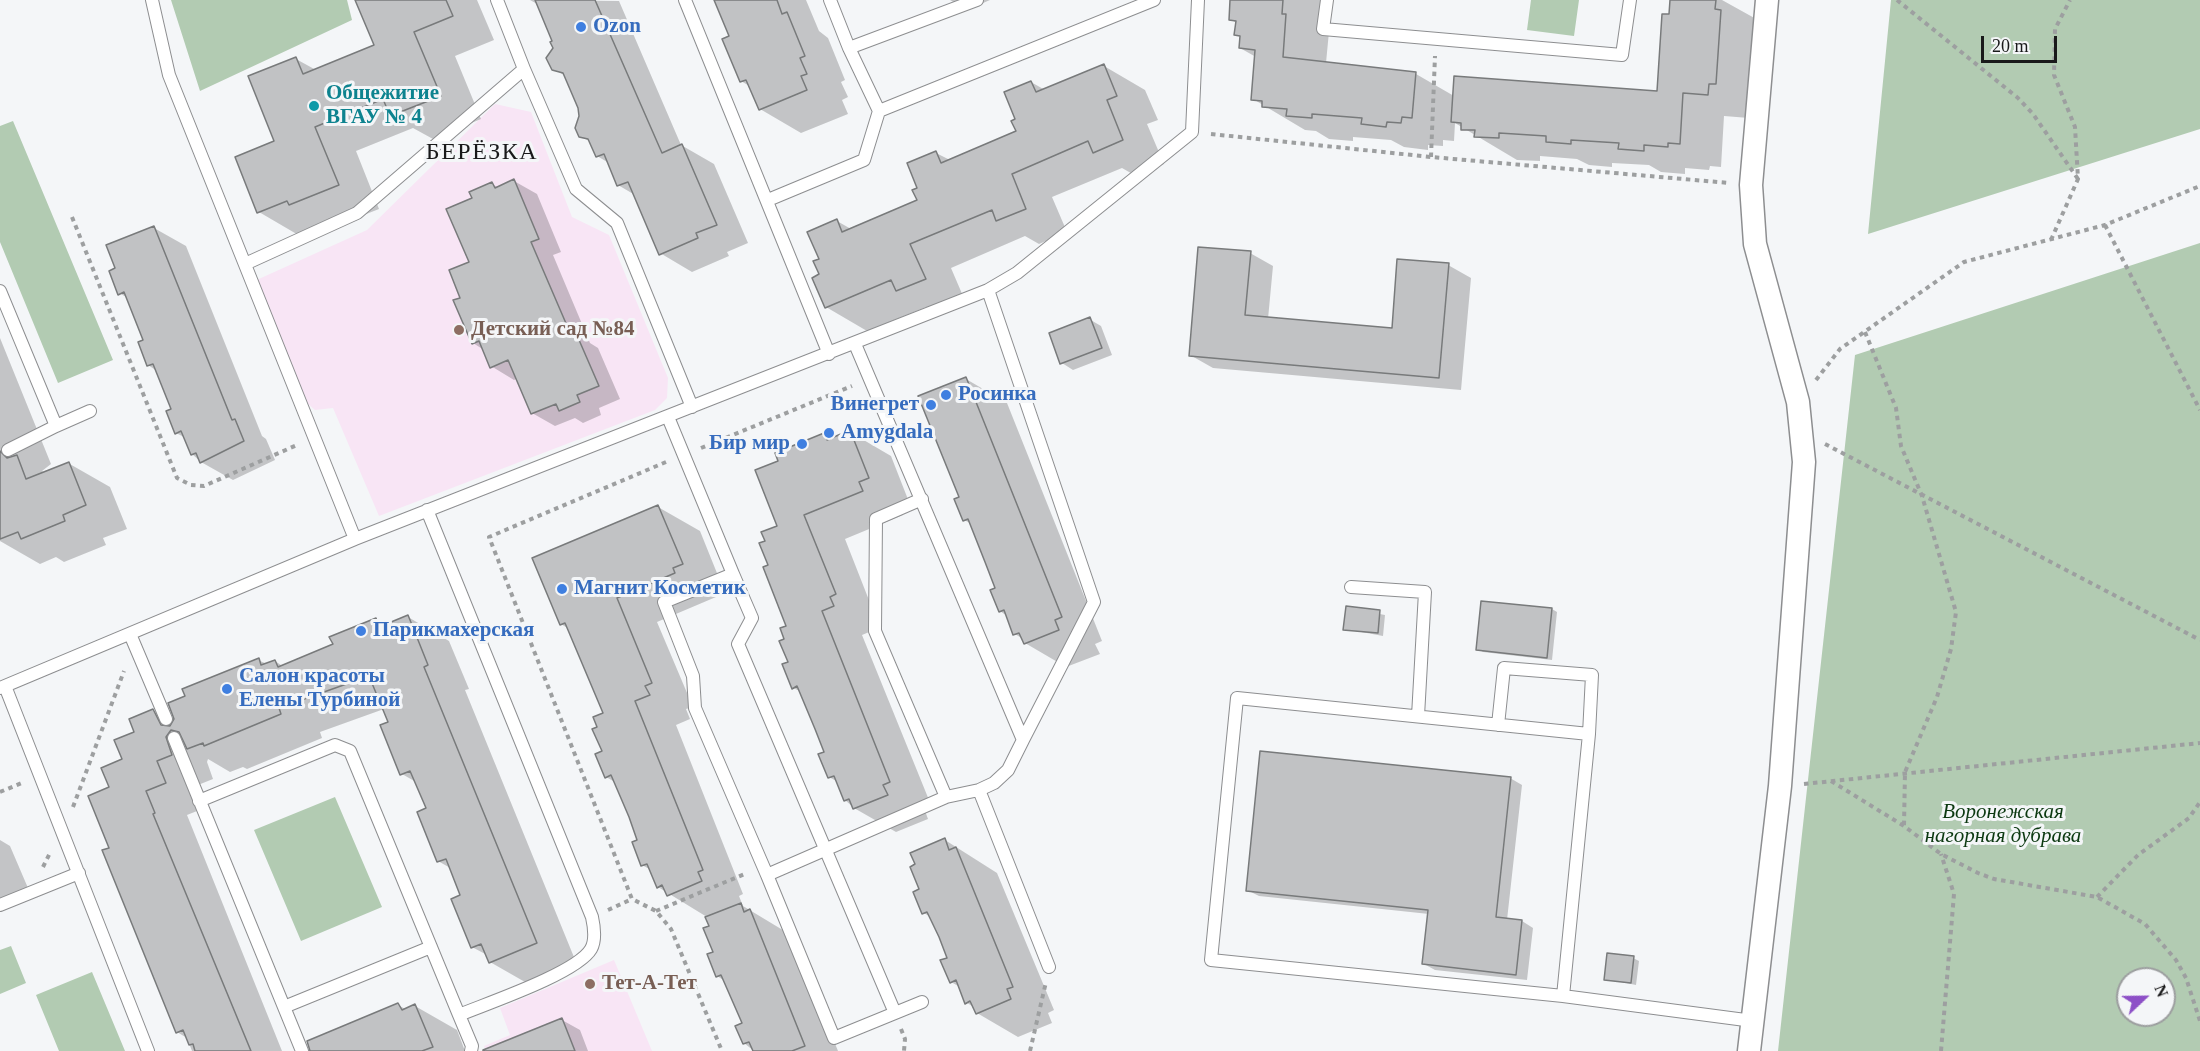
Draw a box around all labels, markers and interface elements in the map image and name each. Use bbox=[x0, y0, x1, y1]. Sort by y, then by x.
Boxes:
place label: Ozon bbox=[593, 14, 641, 40]
marker: Ozon bbox=[574, 20, 588, 34]
scale bar bbox=[1984, 24, 2060, 62]
text: 20 m bbox=[1992, 36, 2029, 56]
place label: Общежитие ВГАУ № 4 bbox=[326, 81, 439, 131]
marker: Общежитие ВГАУ № 4 bbox=[307, 99, 321, 113]
district label: БЕРЁЗКА bbox=[426, 139, 538, 167]
place label: Детский сад №84 bbox=[471, 317, 635, 343]
marker: Детский сад №84 bbox=[452, 323, 466, 337]
place label: Росинка bbox=[958, 382, 1037, 408]
marker: Росинка bbox=[939, 388, 953, 402]
place label: Винегрет bbox=[831, 392, 919, 418]
marker: Винегрет bbox=[924, 398, 938, 412]
place label: Amygdala bbox=[841, 420, 933, 446]
marker: Amygdala bbox=[822, 426, 836, 440]
place label: Бир мир bbox=[709, 431, 790, 457]
marker: Бир мир bbox=[795, 437, 809, 451]
place label: Магнит Косметик bbox=[574, 576, 746, 602]
marker: Магнит Косметик bbox=[555, 582, 569, 596]
place label: Парикмахерская bbox=[373, 618, 534, 644]
marker: Парикмахерская bbox=[354, 624, 368, 638]
place label: Салон красоты Елены Турбиной bbox=[239, 664, 400, 714]
marker: Салон красоты Елены Турбиной bbox=[220, 682, 234, 696]
park label: Воронежская нагорная дубрава bbox=[1925, 799, 2081, 849]
north arrow bbox=[2116, 967, 2176, 1027]
place label: Тет-А-Тет bbox=[602, 971, 697, 997]
marker: Тет-А-Тет bbox=[583, 977, 597, 991]
text: N bbox=[2151, 982, 2171, 999]

